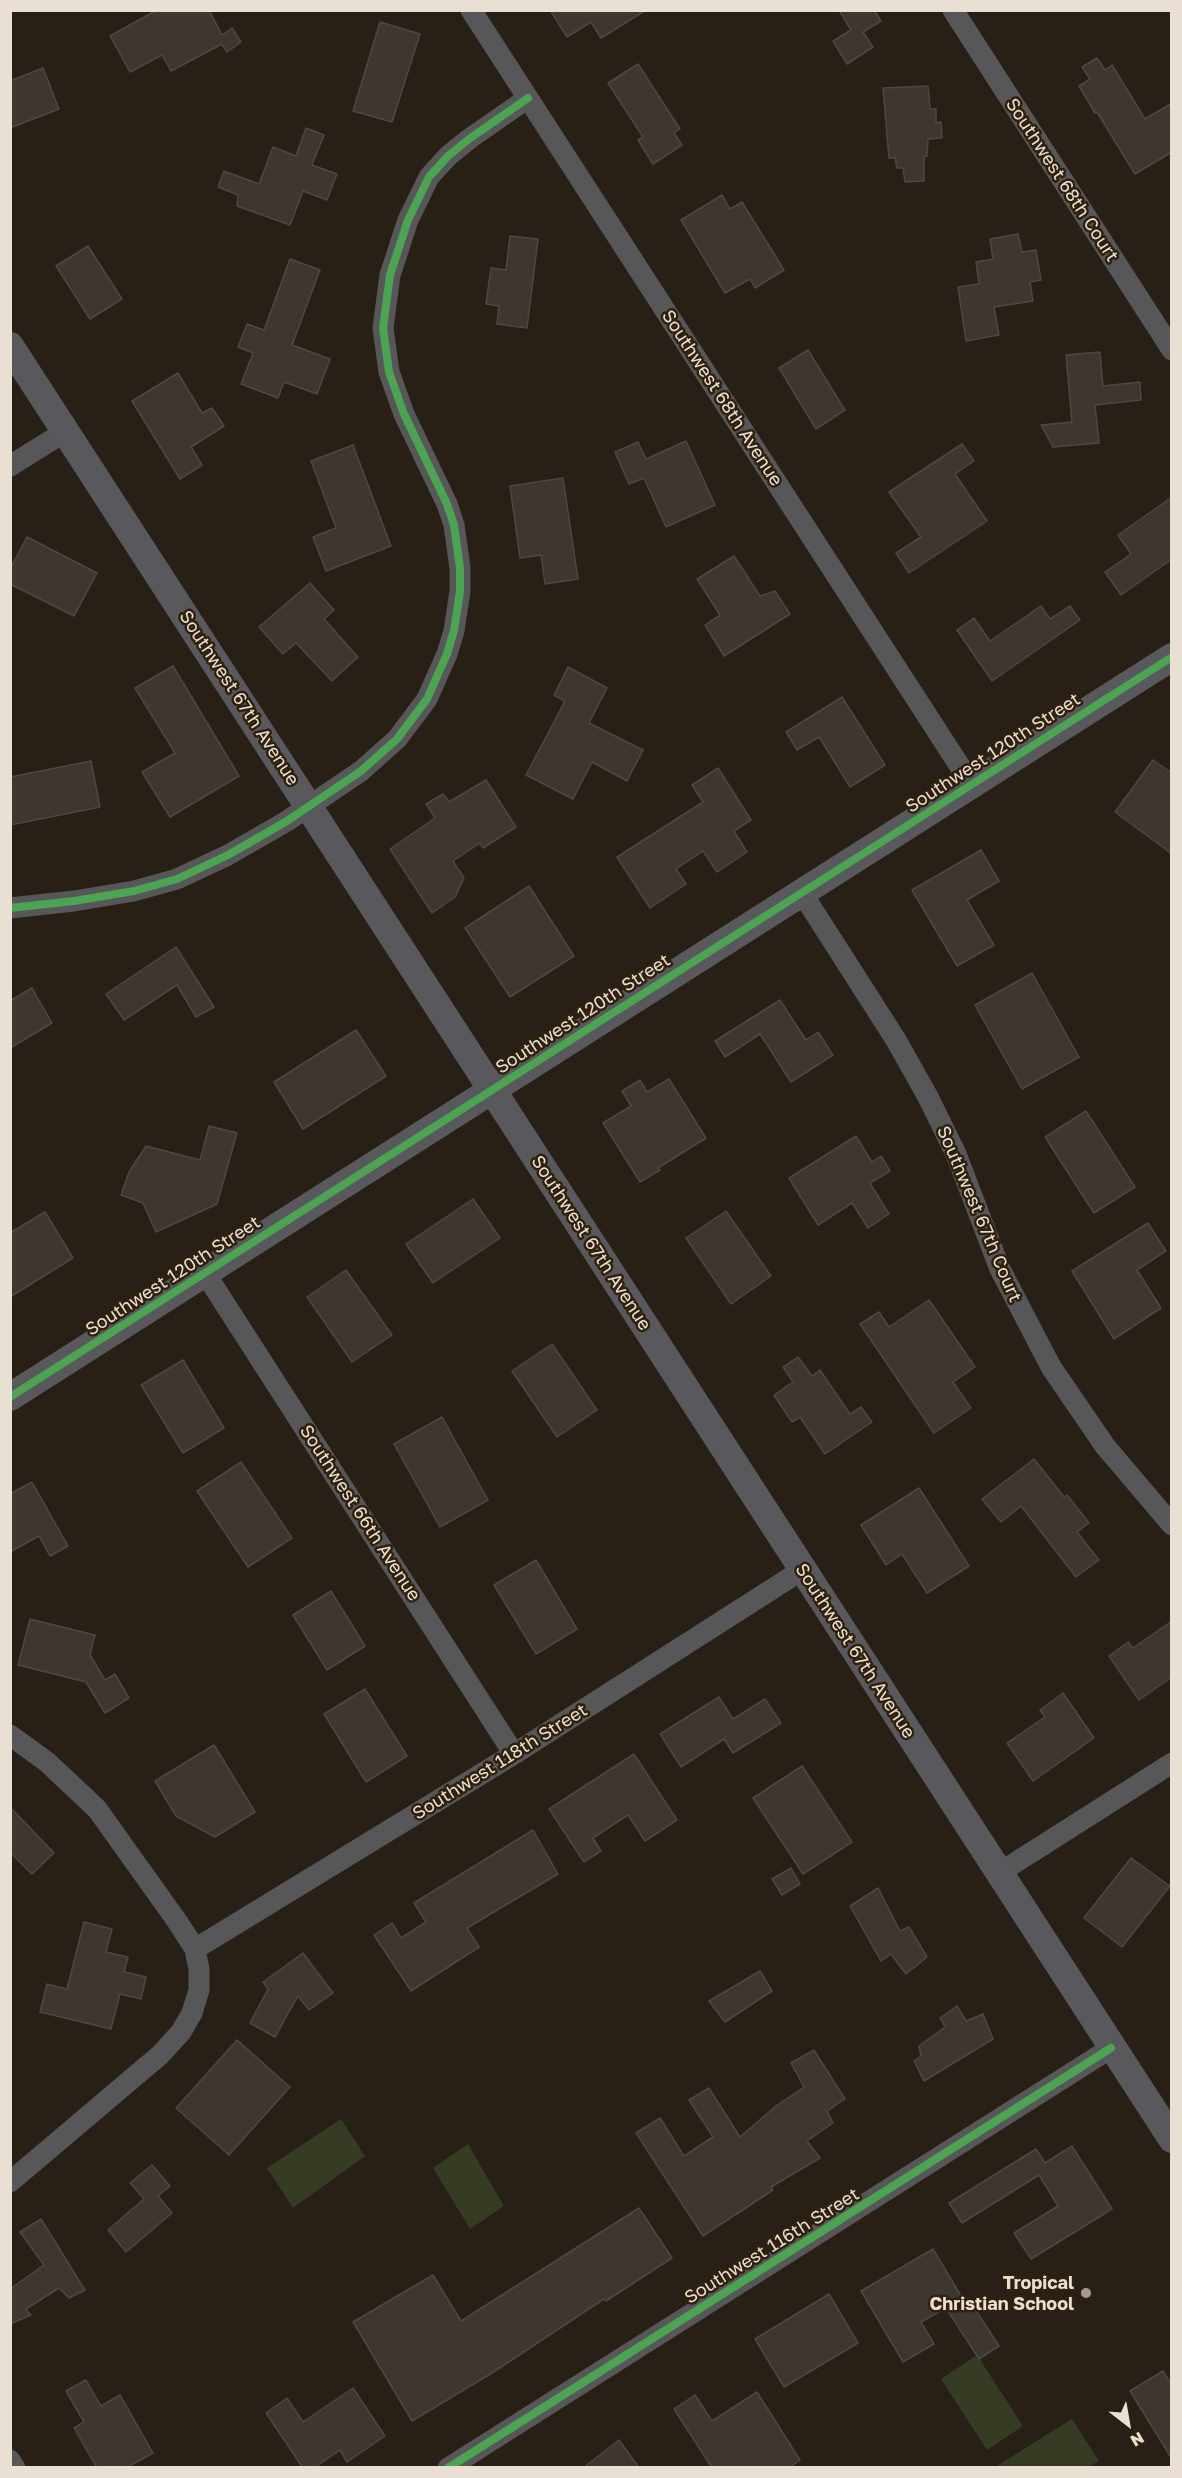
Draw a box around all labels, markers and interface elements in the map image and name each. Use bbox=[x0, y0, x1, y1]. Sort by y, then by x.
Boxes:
street label: Southwest 68th Court bbox=[1001, 94, 1123, 266]
street label: Southwest 68th Avenue bbox=[657, 306, 787, 490]
street label: Southwest 67th Avenue bbox=[174, 607, 304, 789]
street label: Southwest 120th Street bbox=[902, 688, 1084, 818]
street label: Southwest 120th Street bbox=[492, 949, 674, 1079]
street label: Southwest 67th Court bbox=[932, 1123, 1026, 1305]
street label: Southwest 67th Avenue bbox=[526, 1152, 656, 1334]
street label: Southwest 120th Street bbox=[82, 1211, 264, 1341]
street label: Southwest 66th Avenue bbox=[295, 1421, 425, 1605]
street label: Southwest 67th Avenue bbox=[790, 1560, 920, 1742]
street label: Southwest 118th Street bbox=[409, 1699, 591, 1825]
street label: Southwest 116th Street bbox=[681, 2183, 863, 2309]
place label: Tropical Christian School bbox=[929, 2272, 1074, 2314]
marker: Tropical Christian School bbox=[1079, 2286, 1093, 2300]
north arrow bbox=[1098, 2394, 1158, 2454]
text: N bbox=[1127, 2428, 1148, 2451]

